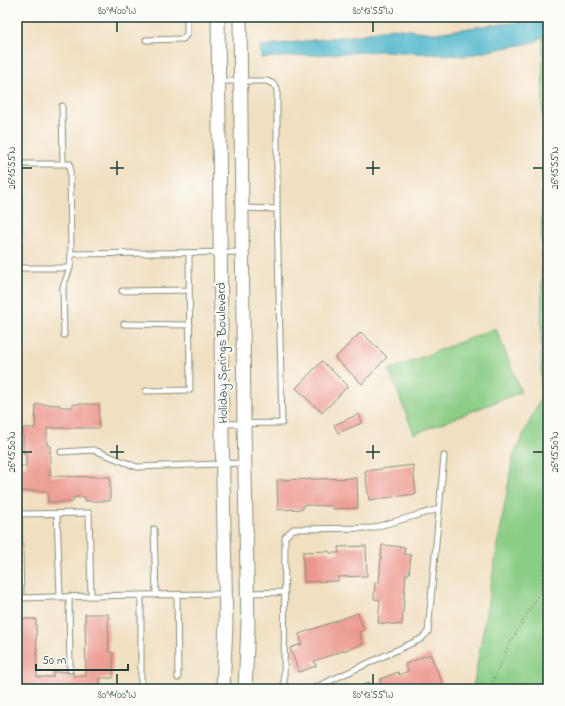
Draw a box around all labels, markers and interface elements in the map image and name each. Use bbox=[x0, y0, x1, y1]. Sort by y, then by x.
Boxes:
text: 80°14'00"W bbox=[98, 4, 136, 19]
text: 80°13'55"W bbox=[353, 4, 394, 19]
text: 26°15'55"N bbox=[5, 146, 20, 189]
text: 26°15'55"N bbox=[548, 146, 563, 189]
street label: Holiday Springs Boulevard bbox=[212, 281, 234, 424]
text: 26°15'50"N bbox=[5, 431, 20, 473]
text: 26°15'50"N bbox=[548, 431, 563, 473]
scale bar bbox=[36, 646, 128, 672]
text: 50 m bbox=[42, 652, 66, 670]
text: 80°14'00"W bbox=[98, 688, 136, 703]
text: 80°13'55"W bbox=[353, 688, 394, 703]

